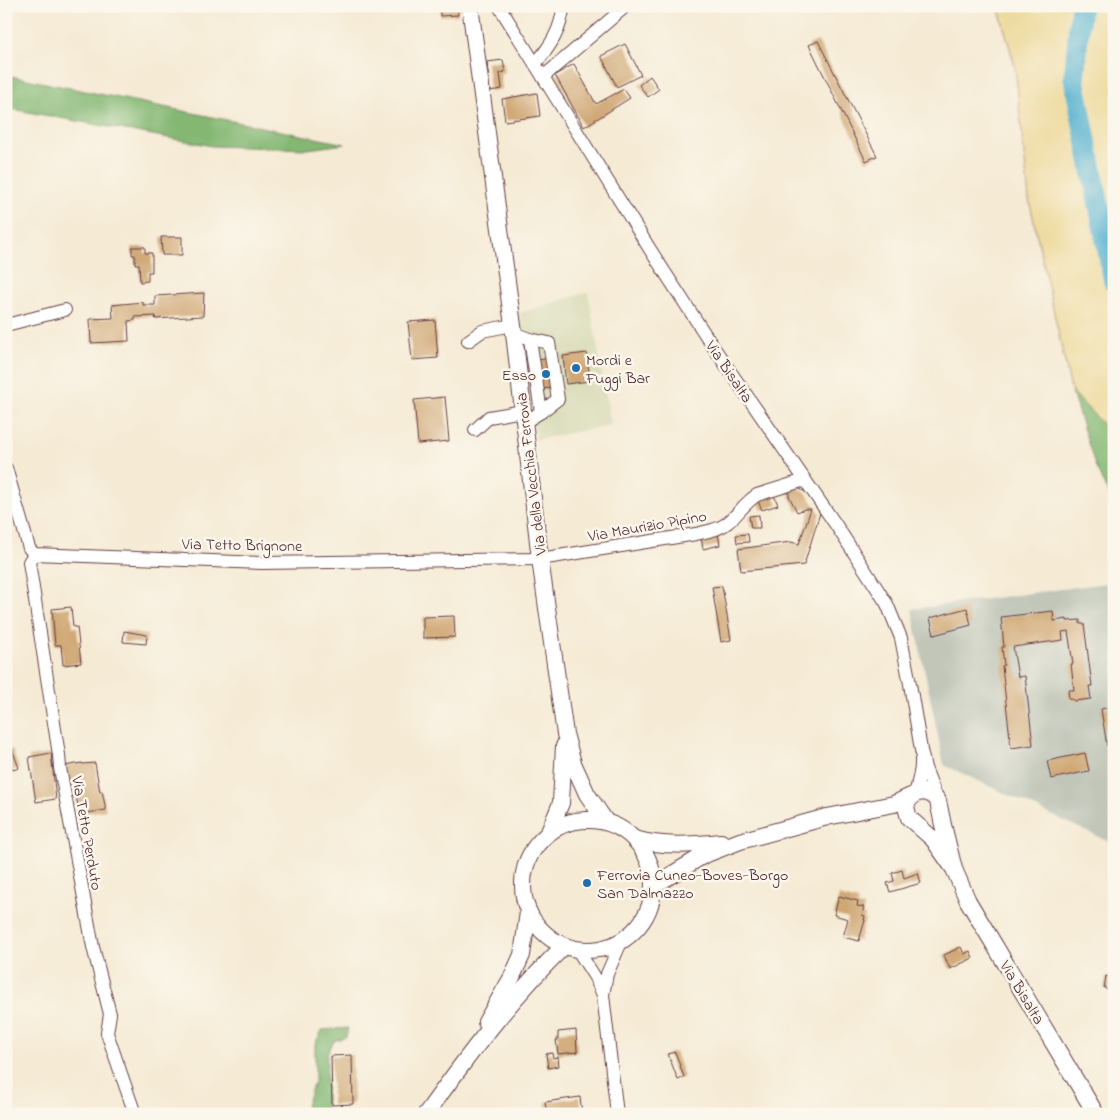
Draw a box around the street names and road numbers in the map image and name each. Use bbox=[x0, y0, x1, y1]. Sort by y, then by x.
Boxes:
street label: Via Bisalta bbox=[698, 335, 758, 408]
street label: Via della Vecchia Ferrovia bbox=[510, 391, 554, 557]
street label: Via Maurizio Pipino bbox=[585, 505, 709, 549]
street label: Via Tetto Brignone bbox=[181, 533, 303, 559]
street label: Via Tetto Perduto bbox=[64, 773, 108, 892]
street label: Via Bisalta bbox=[992, 956, 1050, 1030]

